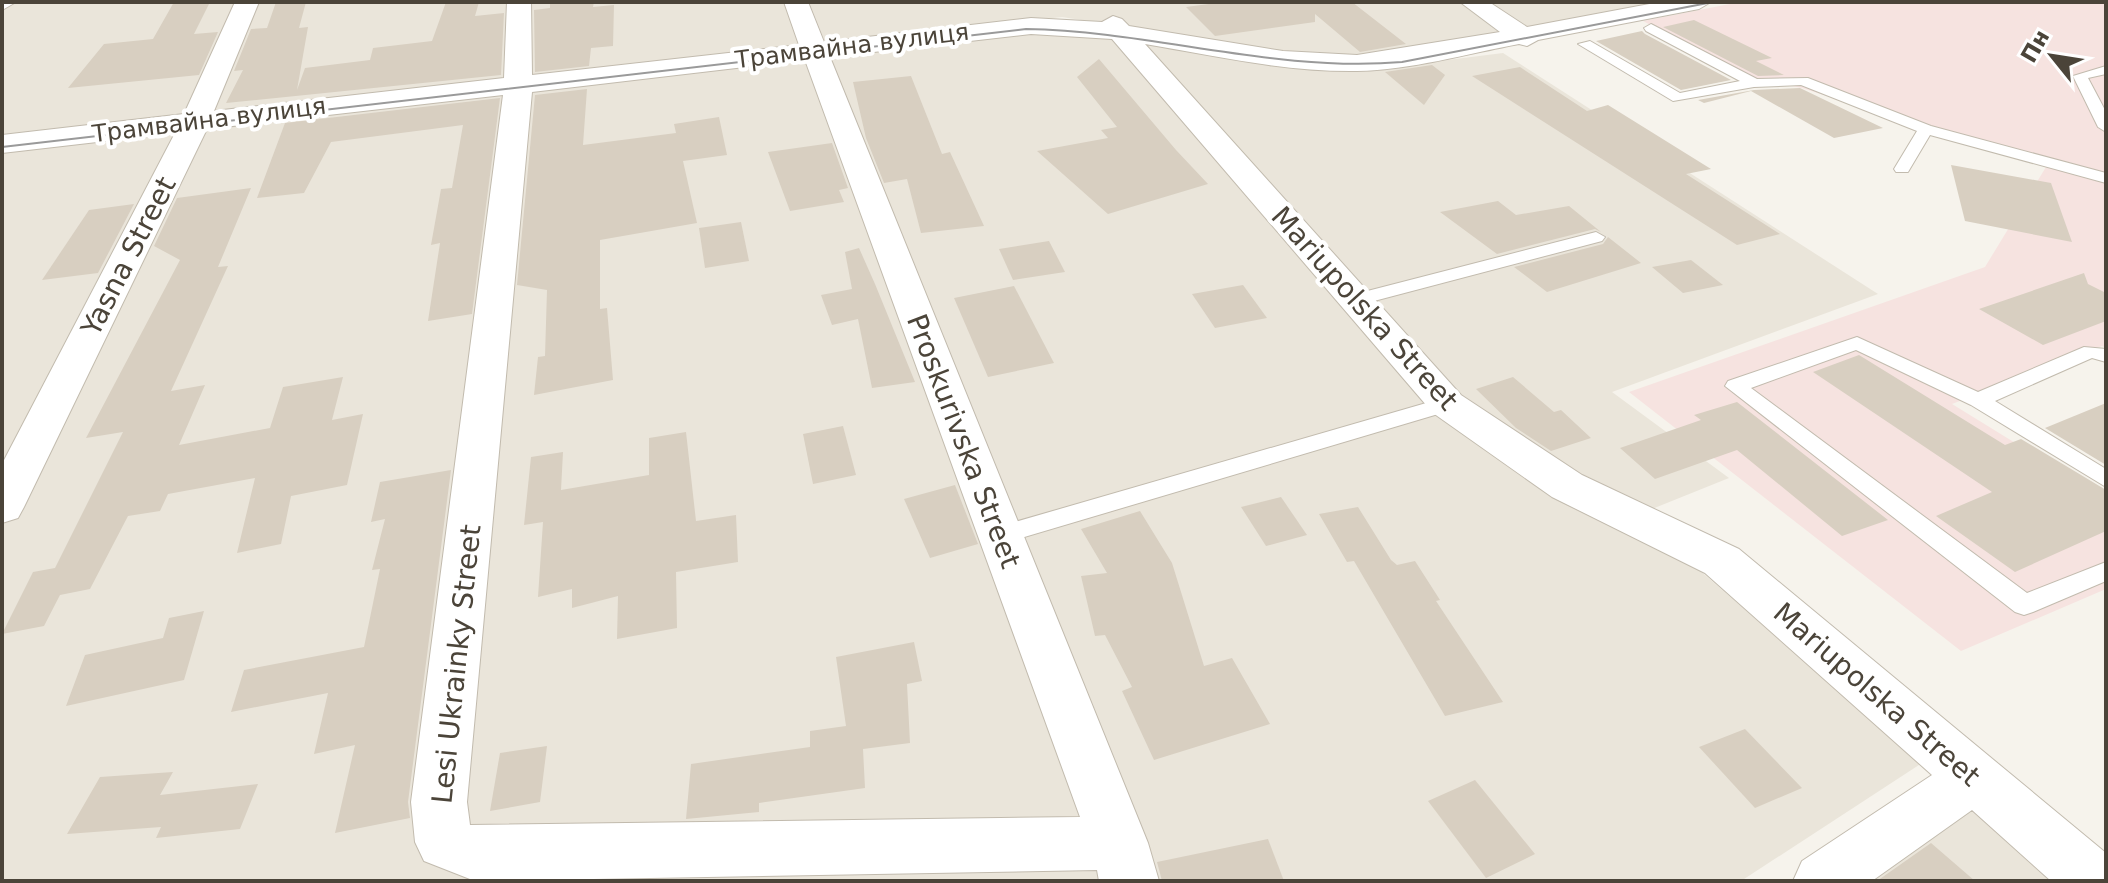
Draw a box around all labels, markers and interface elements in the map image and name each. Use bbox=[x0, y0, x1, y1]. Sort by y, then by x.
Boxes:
north arrow bbox=[2012, 16, 2092, 96]
street label: Трамвайна вулиця bbox=[733, 18, 970, 74]
text: Пн bbox=[2016, 25, 2054, 67]
street label: Трамвайна вулиця bbox=[90, 92, 327, 148]
street label: Yasna Street bbox=[74, 171, 183, 342]
street label: Mariupolska Street bbox=[1265, 200, 1465, 417]
street label: Proskurivska Street bbox=[900, 310, 1027, 573]
street label: Lesi Ukrainky Street bbox=[425, 523, 488, 805]
street label: Mariupolska Street bbox=[1767, 596, 1987, 793]

